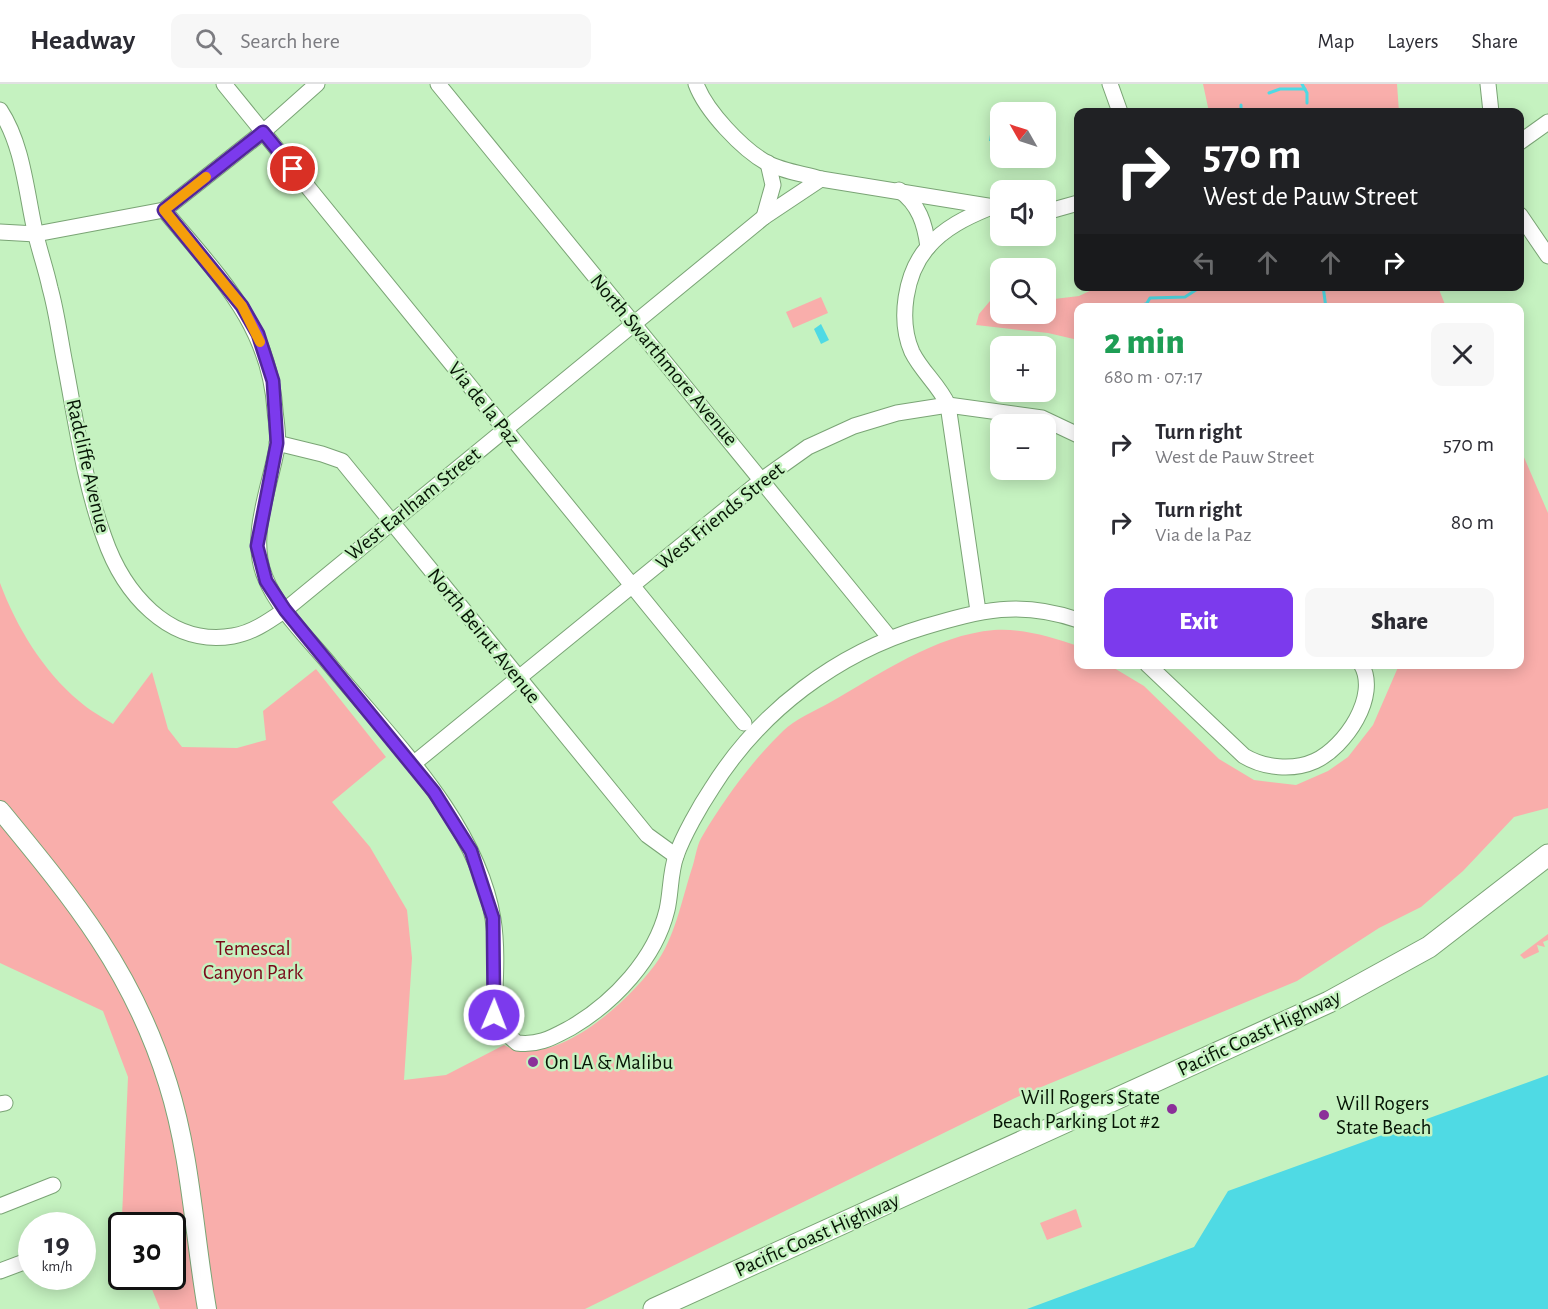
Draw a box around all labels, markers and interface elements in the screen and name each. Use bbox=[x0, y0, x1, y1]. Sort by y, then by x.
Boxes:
search box bbox=[171, 14, 591, 68]
icon: search bbox=[192, 25, 225, 58]
text: Headway bbox=[30, 27, 135, 55]
text: Search here bbox=[240, 30, 340, 52]
text: Map bbox=[1318, 31, 1354, 52]
text: Layers bbox=[1387, 31, 1438, 52]
text: Share bbox=[1471, 31, 1518, 52]
north arrow bbox=[990, 102, 1056, 168]
map controls bbox=[990, 102, 1056, 480]
icon: right bbox=[1104, 132, 1182, 210]
text: 570 m bbox=[1203, 134, 1301, 176]
pin bbox=[267, 143, 318, 194]
icon: arrive bbox=[276, 152, 309, 185]
button: sound bbox=[990, 180, 1056, 246]
text: West de Pauw Street bbox=[1203, 183, 1418, 210]
icon: left bbox=[1188, 246, 1221, 279]
icon: ahead bbox=[1251, 246, 1284, 279]
icon: ahead bbox=[1314, 246, 1347, 279]
icon: right bbox=[1377, 246, 1410, 279]
button: search bbox=[990, 258, 1056, 324]
street label: North Swarthmore Avenue bbox=[586, 270, 742, 450]
button: close bbox=[1431, 323, 1494, 386]
text: 2 min bbox=[1104, 324, 1185, 360]
button: + bbox=[990, 336, 1056, 402]
street label: Via de la Paz bbox=[444, 358, 524, 450]
text: 680 m · 07:17 bbox=[1104, 367, 1203, 387]
street label: Radcliffe Avenue bbox=[62, 397, 114, 535]
button: − bbox=[990, 414, 1056, 480]
text: Turn right bbox=[1155, 421, 1242, 443]
icon: right bbox=[1104, 428, 1137, 461]
text: 570 m bbox=[1443, 433, 1494, 455]
street label: West Earlham Street bbox=[342, 443, 485, 565]
text: West de Pauw Street bbox=[1155, 447, 1314, 467]
street label: West Friends Street bbox=[652, 458, 788, 574]
text: Turn right bbox=[1155, 499, 1242, 521]
icon: right bbox=[1104, 506, 1137, 539]
text: 80 m bbox=[1451, 511, 1494, 533]
text: Via de la Paz bbox=[1155, 525, 1251, 545]
street label: North Beirut Avenue bbox=[423, 565, 545, 707]
button: Exit bbox=[1104, 588, 1293, 657]
button: Share bbox=[1305, 588, 1494, 657]
park label: Temescal Canyon Park bbox=[203, 938, 304, 983]
position arrow bbox=[462, 983, 526, 1047]
street label: Pacific Coast Highway bbox=[1174, 986, 1344, 1080]
place label: On LA & Malibu bbox=[545, 1052, 673, 1073]
marker: On LA & Malibu bbox=[526, 1055, 540, 1069]
place label: Will Rogers State Beach Parking Lot #2 bbox=[992, 1087, 1160, 1132]
place label: Will Rogers State Beach bbox=[1336, 1093, 1431, 1138]
marker: Will Rogers State Beach Parking Lot #2 bbox=[1165, 1102, 1179, 1116]
marker: Will Rogers State Beach bbox=[1317, 1108, 1331, 1122]
street label: Pacific Coast Highway bbox=[732, 1189, 902, 1281]
speed limit sign: 30 bbox=[108, 1212, 186, 1290]
text: 19 bbox=[44, 1229, 70, 1259]
text: km/h bbox=[42, 1259, 72, 1274]

